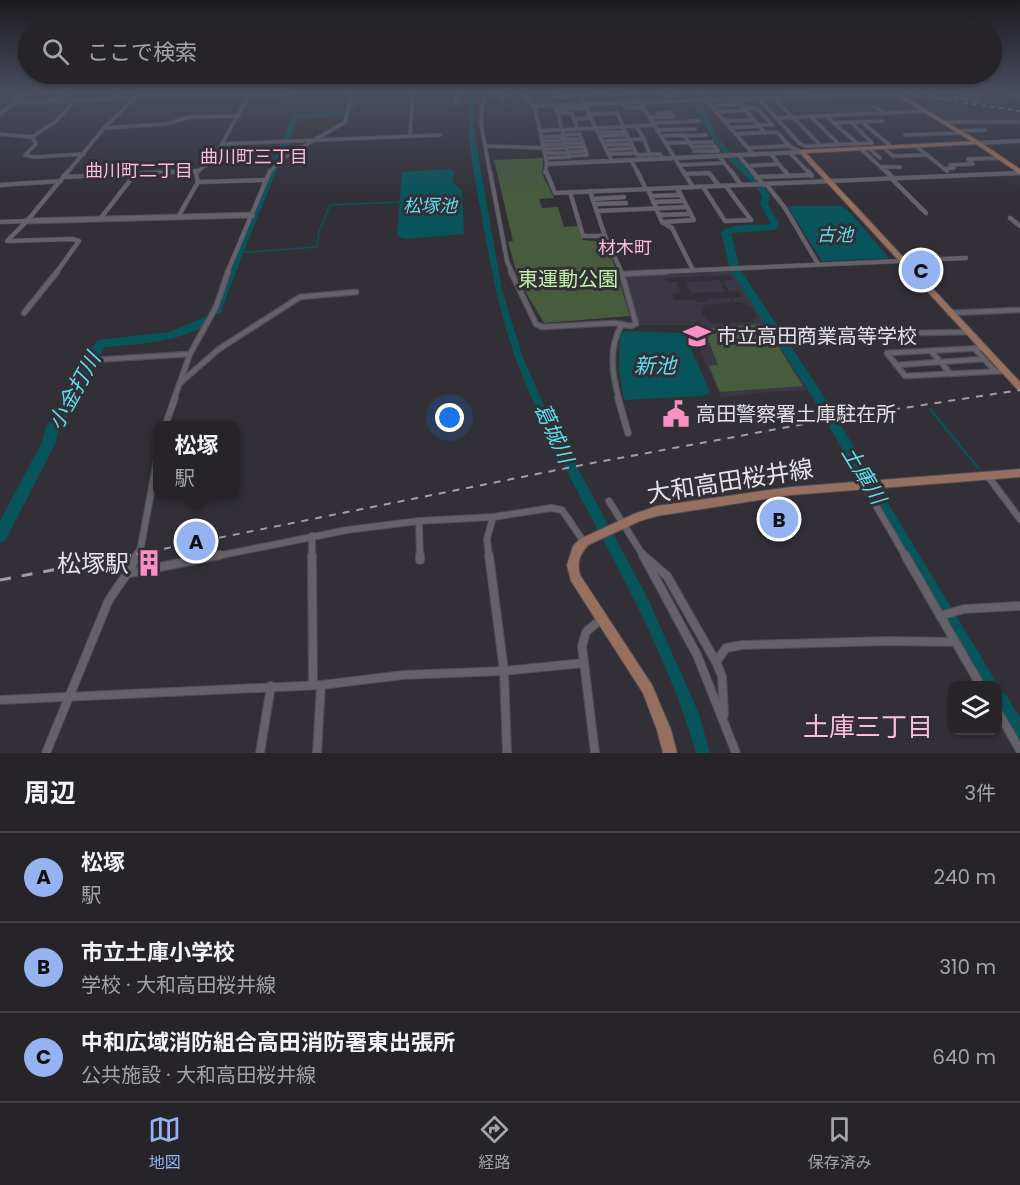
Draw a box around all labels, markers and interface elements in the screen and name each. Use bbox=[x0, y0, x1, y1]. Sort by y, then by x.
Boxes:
search box bbox=[18, 18, 1002, 84]
icon: search bbox=[39, 35, 72, 68]
text: ここで検索 bbox=[87, 37, 197, 68]
district label: 曲川町三丁目 bbox=[200, 144, 308, 169]
district label: 曲川町二丁目 bbox=[85, 158, 193, 183]
water label: 松塚池 bbox=[403, 193, 459, 218]
water label: 古池 bbox=[817, 222, 855, 247]
district label: 材木町 bbox=[598, 235, 652, 260]
pin: C bbox=[902, 248, 940, 292]
park label: 東運動公園 bbox=[518, 265, 618, 293]
school or university icon: 市立高田商業高等学校 bbox=[682, 321, 712, 351]
place label: 市立高田商業高等学校 bbox=[717, 322, 917, 350]
water label: 小金打川 bbox=[41, 345, 108, 435]
water label: 新池 bbox=[634, 351, 678, 380]
water label: 葛城川 bbox=[528, 398, 581, 469]
public building icon: 高田警察署土庫駐在所 bbox=[661, 399, 691, 429]
place label: 高田警察署土庫駐在所 bbox=[696, 400, 896, 428]
your location bbox=[435, 403, 464, 432]
popup bbox=[153, 421, 240, 499]
text: 松塚 bbox=[174, 430, 219, 461]
water label: 土庫川 bbox=[835, 441, 894, 511]
street label: 大和高田桜井線 bbox=[644, 452, 816, 510]
text: 駅 bbox=[174, 464, 194, 492]
pin: B bbox=[760, 496, 798, 542]
pin: A bbox=[176, 518, 216, 564]
place label: 松塚駅 bbox=[57, 547, 129, 580]
building icon: 松塚駅 bbox=[134, 548, 164, 578]
map controls bbox=[948, 681, 1002, 735]
button: layers bbox=[948, 681, 1002, 735]
district label: 土庫三丁目 bbox=[803, 709, 933, 745]
text: 周辺 bbox=[24, 775, 76, 811]
text: 3件 bbox=[964, 779, 996, 807]
text: 松塚 bbox=[81, 847, 125, 878]
text: A bbox=[36, 863, 51, 891]
text: 240 m bbox=[933, 863, 996, 891]
text: 駅 bbox=[81, 881, 101, 909]
text: 市立土庫小学校 bbox=[81, 937, 235, 968]
text: B bbox=[37, 953, 50, 981]
text: 310 m bbox=[939, 953, 996, 981]
text: 学校 · 大和高田桜井線 bbox=[81, 971, 276, 999]
text: 中和広域消防組合高田消防署東出張所 bbox=[81, 1027, 455, 1058]
text: C bbox=[36, 1043, 51, 1071]
text: 640 m bbox=[932, 1043, 996, 1071]
text: 公共施設 · 大和高田桜井線 bbox=[81, 1061, 316, 1089]
tab: 地図 bbox=[148, 1113, 181, 1175]
tab: 経路 bbox=[478, 1113, 511, 1175]
tab: 保存済み bbox=[808, 1113, 872, 1175]

